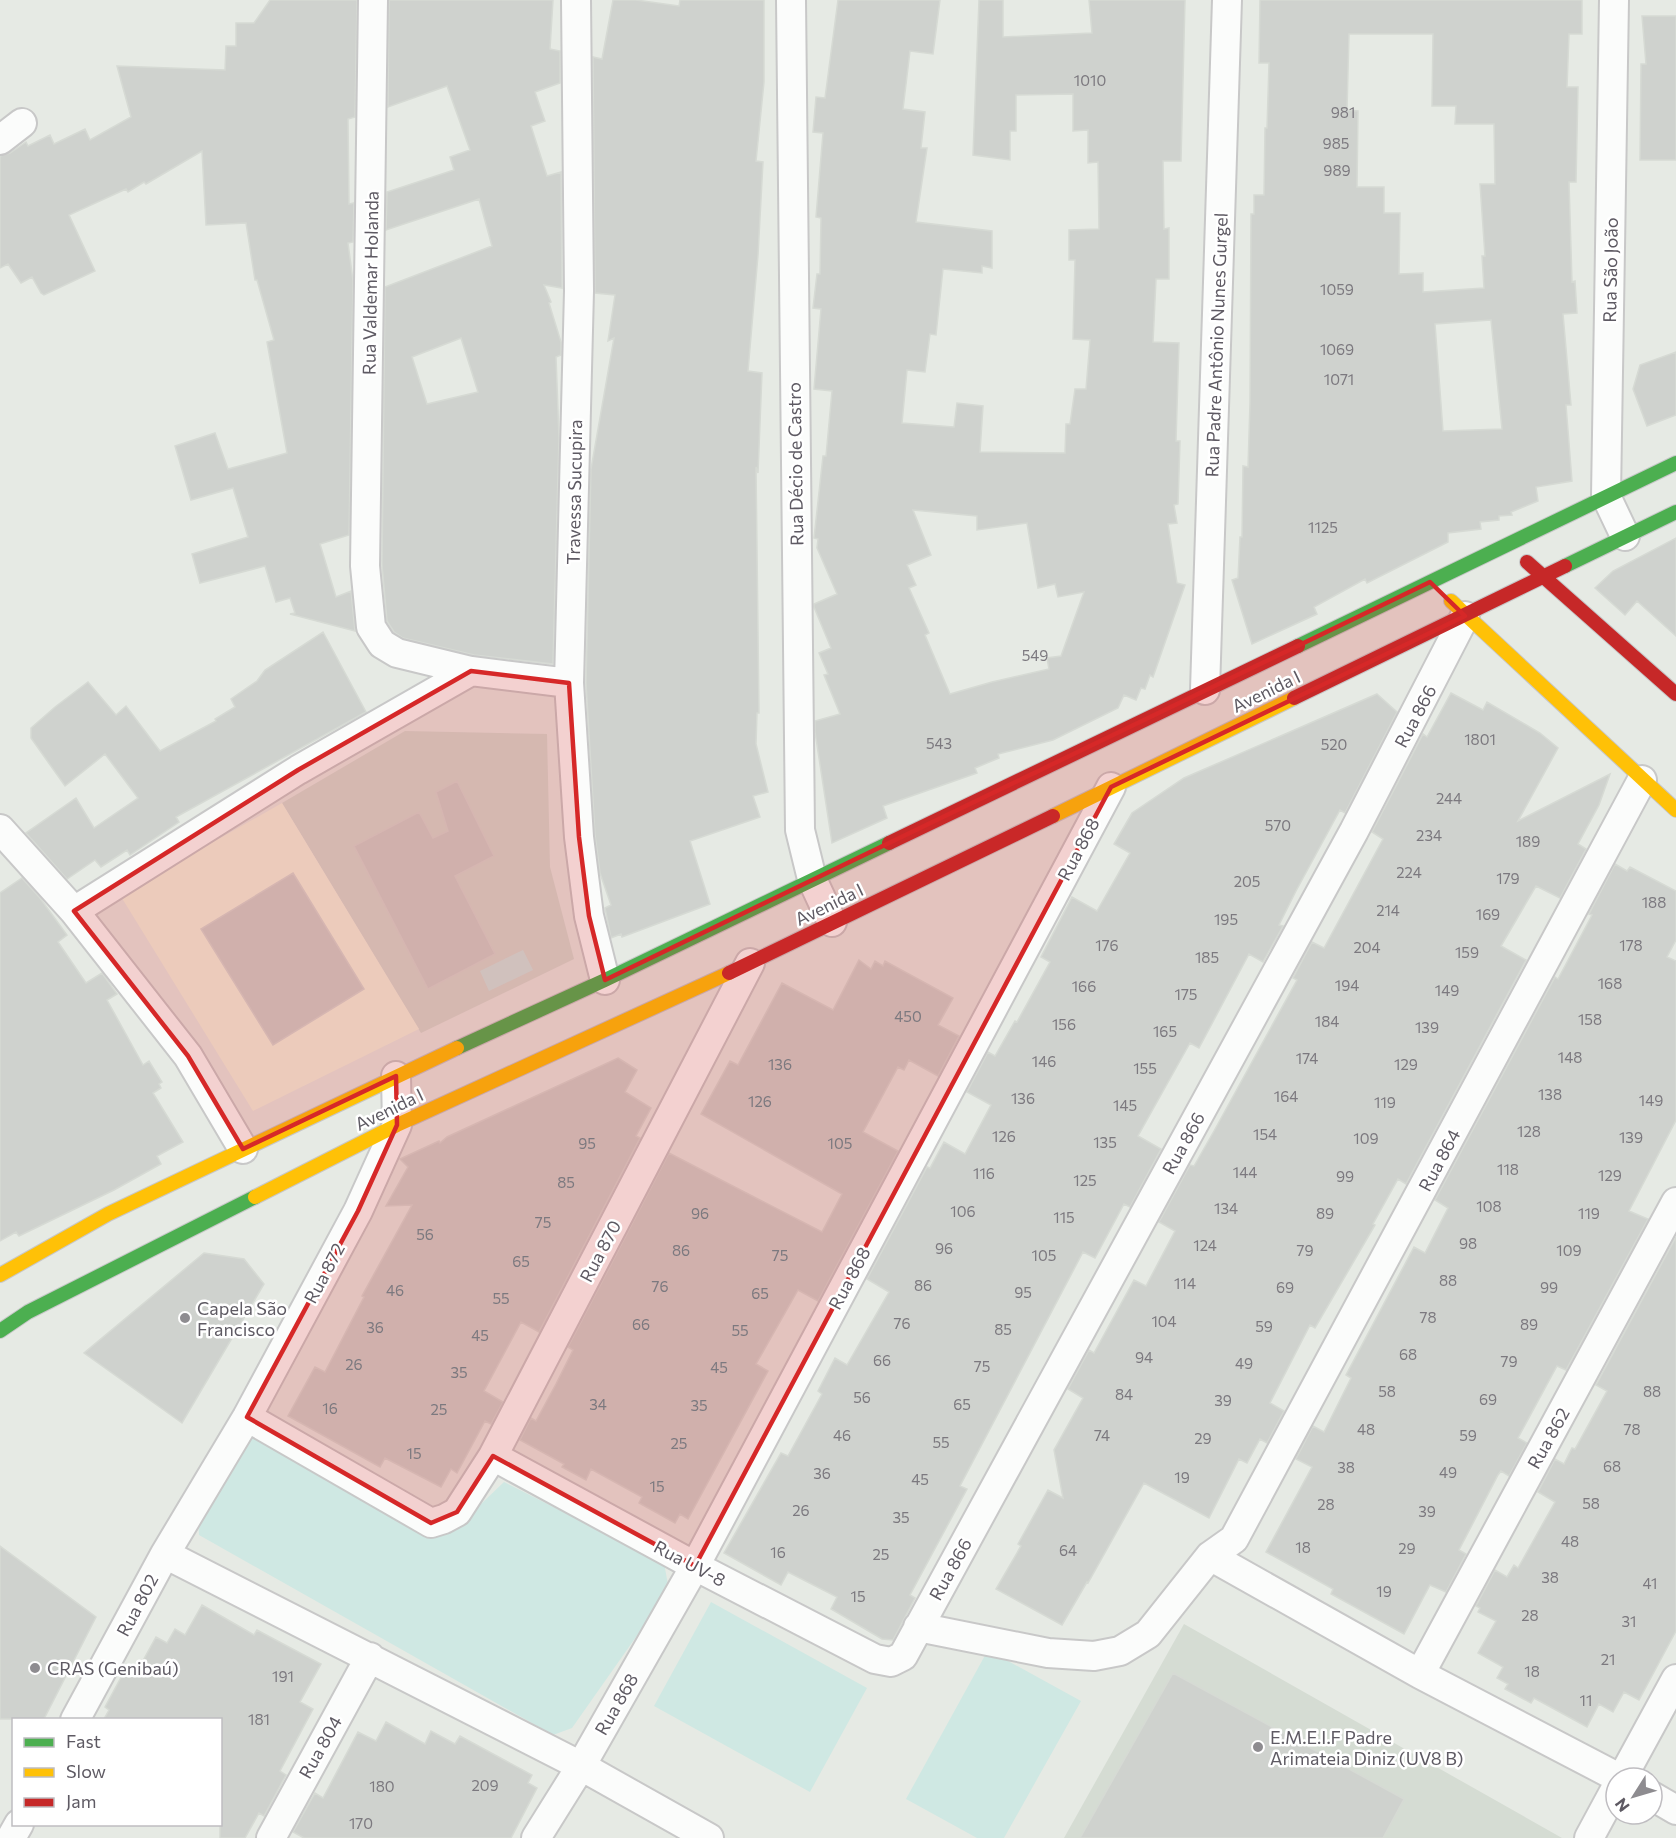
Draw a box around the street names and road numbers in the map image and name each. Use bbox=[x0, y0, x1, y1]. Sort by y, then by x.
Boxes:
street label: Rua Valdemar Holanda bbox=[357, 191, 383, 375]
street label: Rua Padre Antônio Nunes Gurgel bbox=[1200, 212, 1232, 478]
street label: Rua São João bbox=[1598, 217, 1622, 323]
street label: Rua Décio de Castro bbox=[783, 382, 807, 546]
street label: Travessa Sucupira bbox=[562, 419, 586, 565]
street label: Avenida I bbox=[1228, 665, 1304, 717]
street label: Rua 866 bbox=[1389, 681, 1441, 751]
street label: Rua 868 bbox=[1052, 814, 1104, 884]
street label: Avenida I bbox=[791, 878, 867, 930]
street label: Avenida I bbox=[351, 1083, 427, 1135]
street label: Rua 866 bbox=[1157, 1108, 1209, 1178]
street label: Rua 864 bbox=[1413, 1125, 1465, 1195]
street label: Rua 870 bbox=[575, 1216, 625, 1286]
street label: Rua 872 bbox=[299, 1239, 349, 1307]
street label: Rua 868 bbox=[823, 1243, 875, 1313]
street label: Rua 862 bbox=[1522, 1404, 1574, 1472]
street label: Rua 866 bbox=[924, 1534, 976, 1604]
street label: Rua UV-8 bbox=[650, 1535, 730, 1591]
street label: Rua 802 bbox=[111, 1570, 163, 1640]
street label: Rua 868 bbox=[590, 1669, 642, 1739]
street label: Rua 804 bbox=[294, 1712, 346, 1782]

